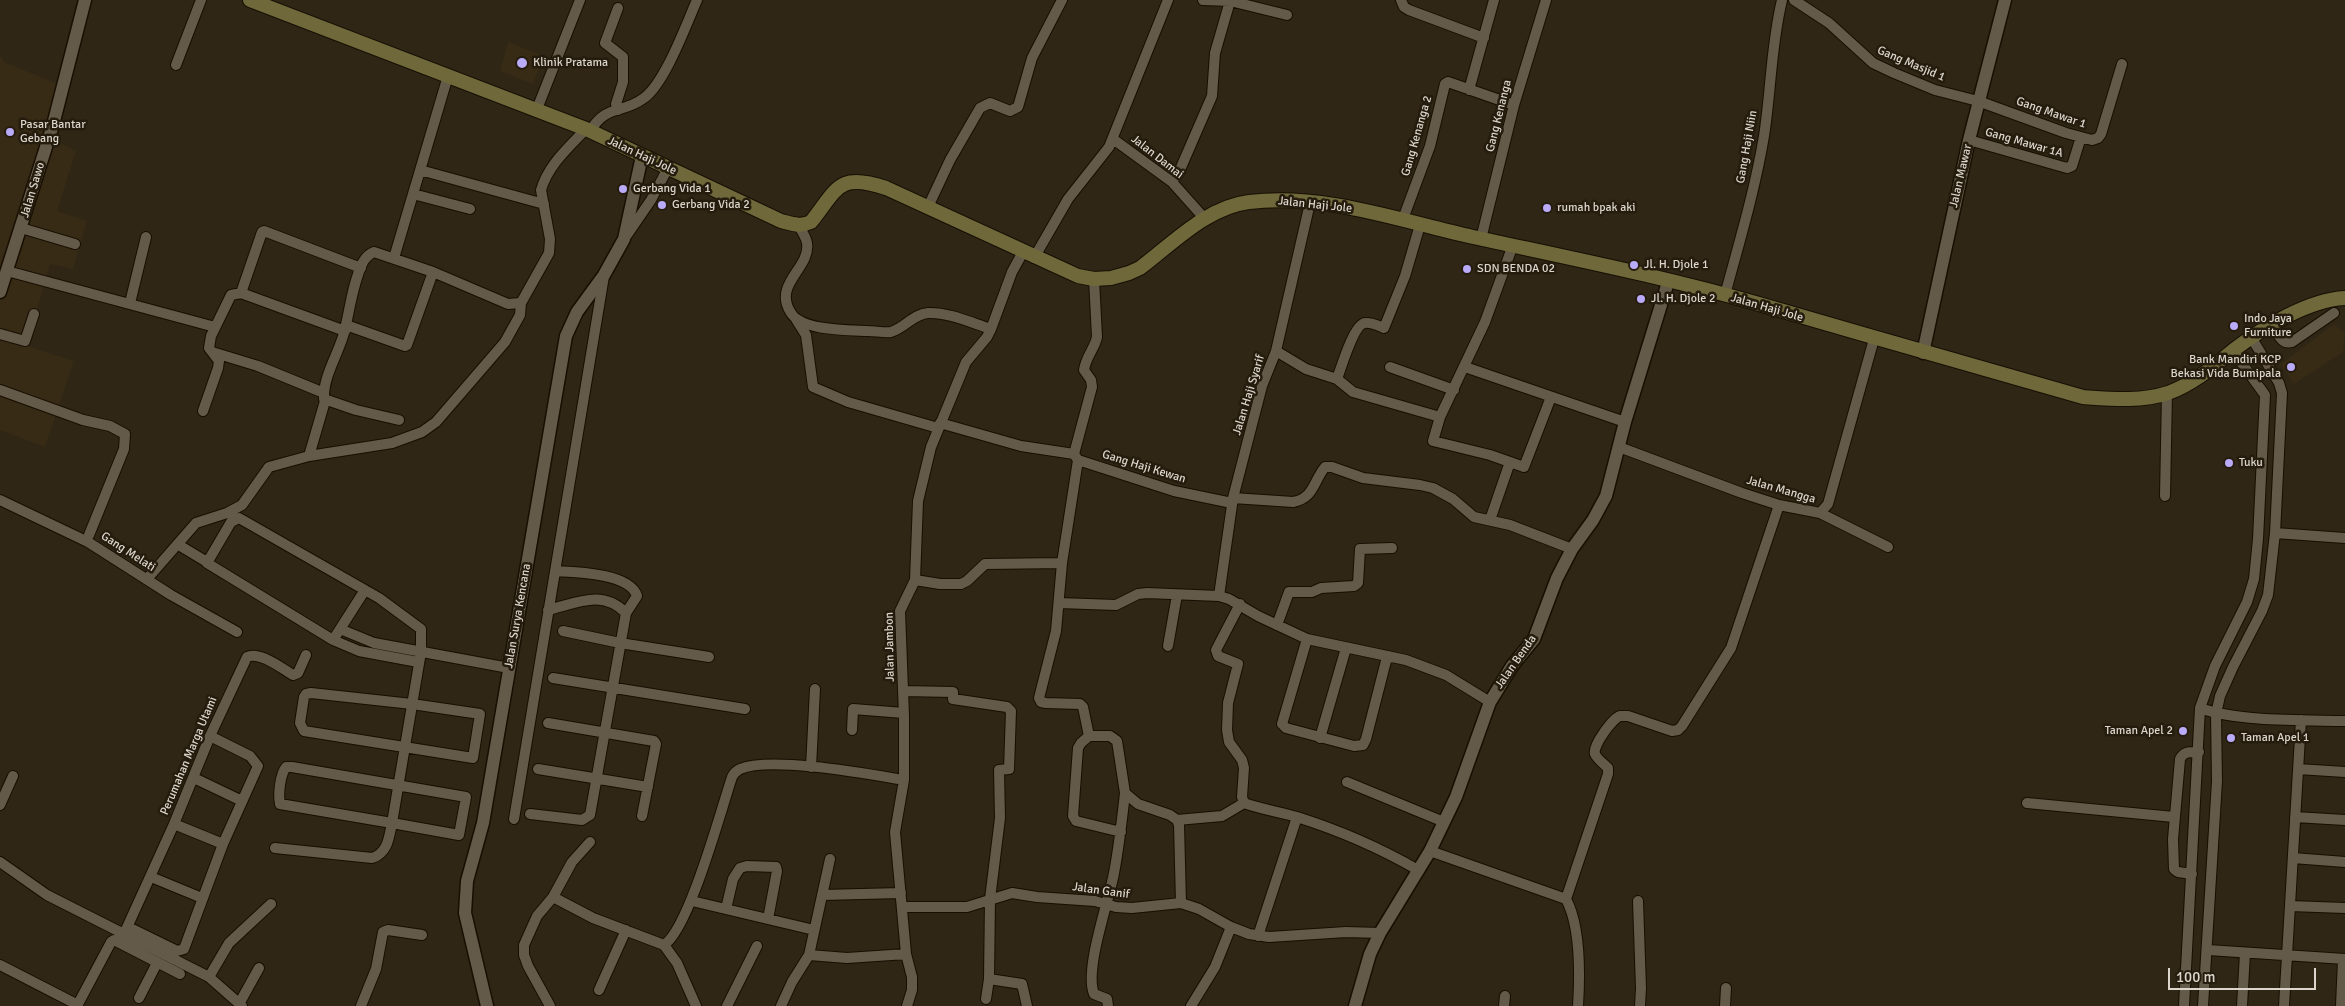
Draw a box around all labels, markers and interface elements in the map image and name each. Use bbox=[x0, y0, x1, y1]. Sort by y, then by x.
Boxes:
street label: Gang Masjid 1 bbox=[1875, 43, 1947, 85]
marker: Klinik Pratama bbox=[515, 56, 529, 70]
place label: Klinik Pratama bbox=[533, 56, 608, 70]
street label: Gang Kenanga bbox=[1483, 78, 1515, 154]
street label: Gang Kenanga 2 bbox=[1399, 94, 1435, 178]
street label: Gang Mawar 1 bbox=[2014, 94, 2088, 132]
street label: Gang Haji Niin bbox=[1733, 109, 1761, 185]
place label: Pasar Bantar Gebang bbox=[20, 118, 86, 146]
street label: Gang Mawar 1A bbox=[1983, 125, 2065, 161]
marker: Pasar Bantar Gebang bbox=[4, 126, 16, 138]
street label: Jalan Damai bbox=[1128, 132, 1186, 182]
street label: Jalan Haji Jole bbox=[605, 134, 679, 178]
street label: Jalan Mawar bbox=[1947, 143, 1975, 209]
street label: Jalan Sawo bbox=[18, 160, 48, 220]
place label: Gerbang Vida 1 bbox=[633, 182, 711, 196]
marker: Gerbang Vida 1 bbox=[617, 183, 629, 195]
street label: Jalan Haji Jole bbox=[1277, 194, 1353, 216]
place label: Gerbang Vida 2 bbox=[672, 198, 750, 212]
marker: Gerbang Vida 2 bbox=[656, 199, 668, 211]
place label: rumah bpak aki bbox=[1557, 201, 1636, 215]
marker: rumah bpak aki bbox=[1541, 202, 1553, 214]
place label: Jl. H. Djole 1 bbox=[1644, 258, 1708, 272]
marker: Jl. H. Djole 1 bbox=[1628, 259, 1640, 271]
place label: SDN BENDA 02 bbox=[1477, 262, 1555, 276]
marker: SDN BENDA 02 bbox=[1461, 263, 1473, 275]
street label: Jalan Haji Jole bbox=[1729, 291, 1805, 325]
place label: Jl. H. Djole 2 bbox=[1651, 292, 1715, 306]
marker: Jl. H. Djole 2 bbox=[1635, 293, 1647, 305]
place label: Indo Jaya Furniture bbox=[2244, 312, 2292, 340]
marker: Indo Jaya Furniture bbox=[2228, 320, 2240, 332]
street label: Jalan Haji Syarif bbox=[1230, 353, 1268, 437]
place label: Bank Mandiri KCP Bekasi Vida Bumipala bbox=[2171, 353, 2281, 381]
marker: Bank Mandiri KCP Bekasi Vida Bumipala bbox=[2285, 361, 2297, 373]
street label: Gang Haji Kewan bbox=[1100, 447, 1188, 487]
place label: Tuku bbox=[2239, 456, 2263, 470]
marker: Tuku bbox=[2223, 457, 2235, 469]
street label: Jalan Mangga bbox=[1745, 473, 1817, 507]
street label: Gang Melati bbox=[98, 529, 158, 575]
street label: Jalan Surya Kencana bbox=[502, 563, 534, 669]
street label: Jalan Jambon bbox=[882, 612, 898, 682]
street label: Jalan Benda bbox=[1492, 632, 1540, 692]
street label: Perumahan Marga Utami bbox=[158, 695, 220, 817]
place label: Taman Apel 2 bbox=[2105, 724, 2173, 738]
marker: Taman Apel 2 bbox=[2177, 725, 2189, 737]
place label: Taman Apel 1 bbox=[2241, 731, 2309, 745]
marker: Taman Apel 1 bbox=[2225, 732, 2237, 744]
street label: Jalan Ganif bbox=[1072, 880, 1130, 902]
scale bar bbox=[2170, 958, 2318, 990]
text: 100 m bbox=[2176, 968, 2216, 986]

